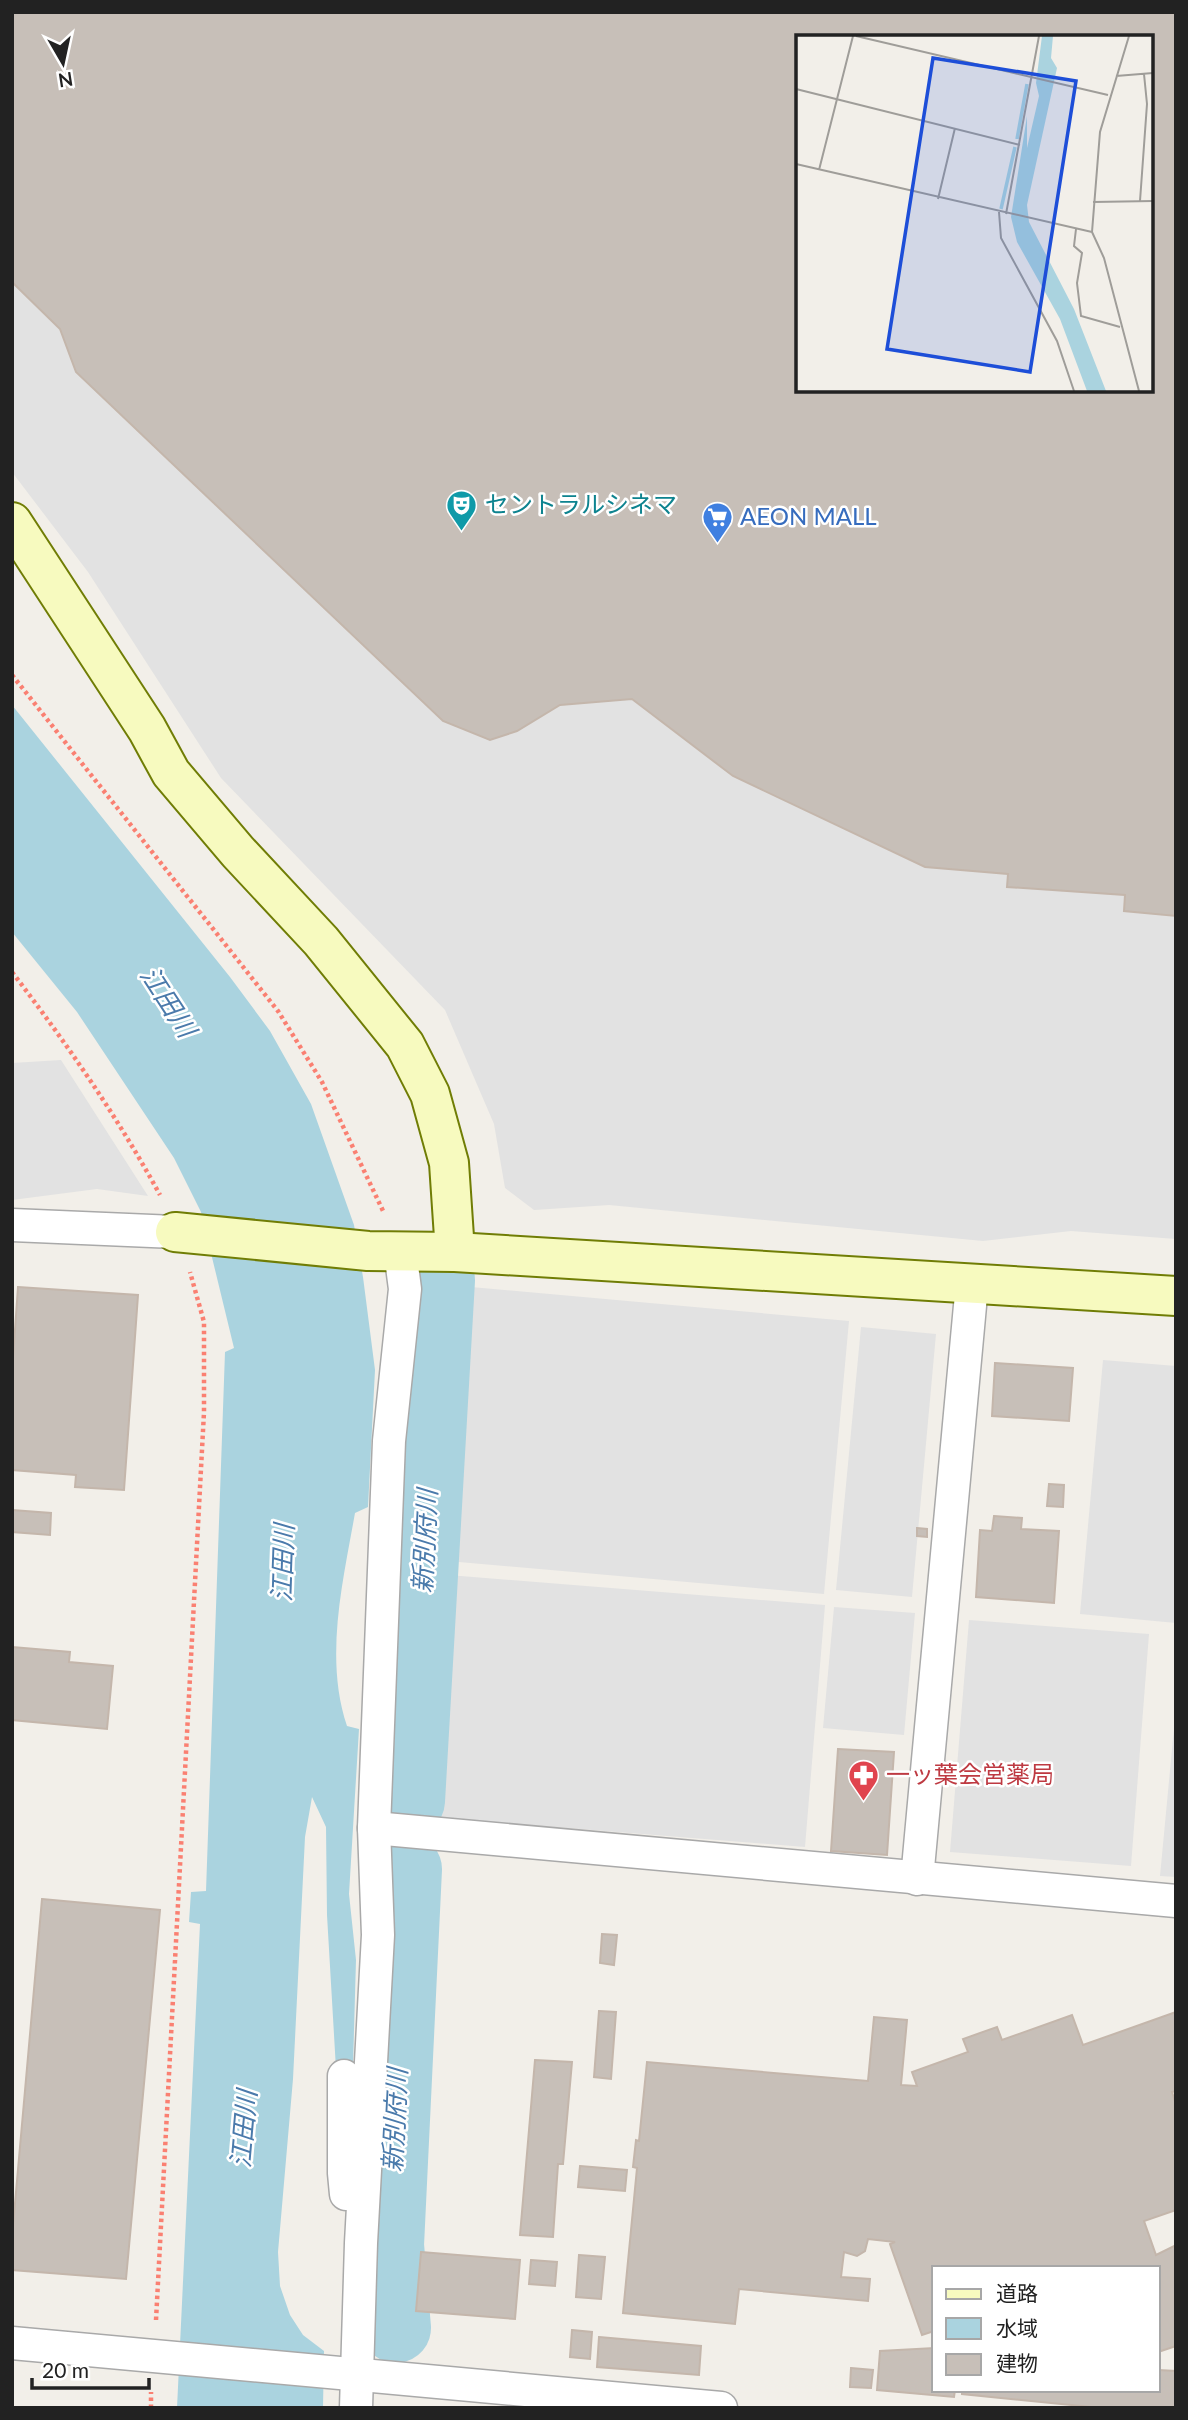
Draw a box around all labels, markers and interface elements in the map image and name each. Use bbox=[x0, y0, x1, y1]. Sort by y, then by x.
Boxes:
north arrow bbox=[28, 28, 98, 98]
inset map bbox=[796, 35, 1153, 392]
text: N bbox=[57, 68, 75, 93]
theatre icon: セントラルシネマ bbox=[445, 488, 479, 532]
place label: セントラルシネマ bbox=[485, 489, 677, 518]
supermarket icon: AEON MALL bbox=[700, 500, 734, 544]
place label: AEON MALL bbox=[740, 501, 877, 530]
water label: 江田川 bbox=[134, 960, 205, 1045]
water label: 新別府川 bbox=[405, 1485, 443, 1594]
water label: 江田川 bbox=[265, 1520, 299, 1603]
pharmacy icon: 一ッ葉会営薬局 bbox=[846, 1758, 880, 1802]
place label: 一ッ葉会営薬局 bbox=[886, 1759, 1054, 1788]
water label: 新別府川 bbox=[375, 2064, 413, 2173]
water label: 江田川 bbox=[224, 2086, 263, 2169]
legend bbox=[932, 2266, 1160, 2392]
text: 道路 bbox=[996, 2280, 1038, 2305]
text: 水域 bbox=[996, 2315, 1038, 2340]
scale bar bbox=[32, 2346, 149, 2390]
text: 建物 bbox=[996, 2350, 1038, 2375]
text: 20 m bbox=[42, 2357, 89, 2382]

